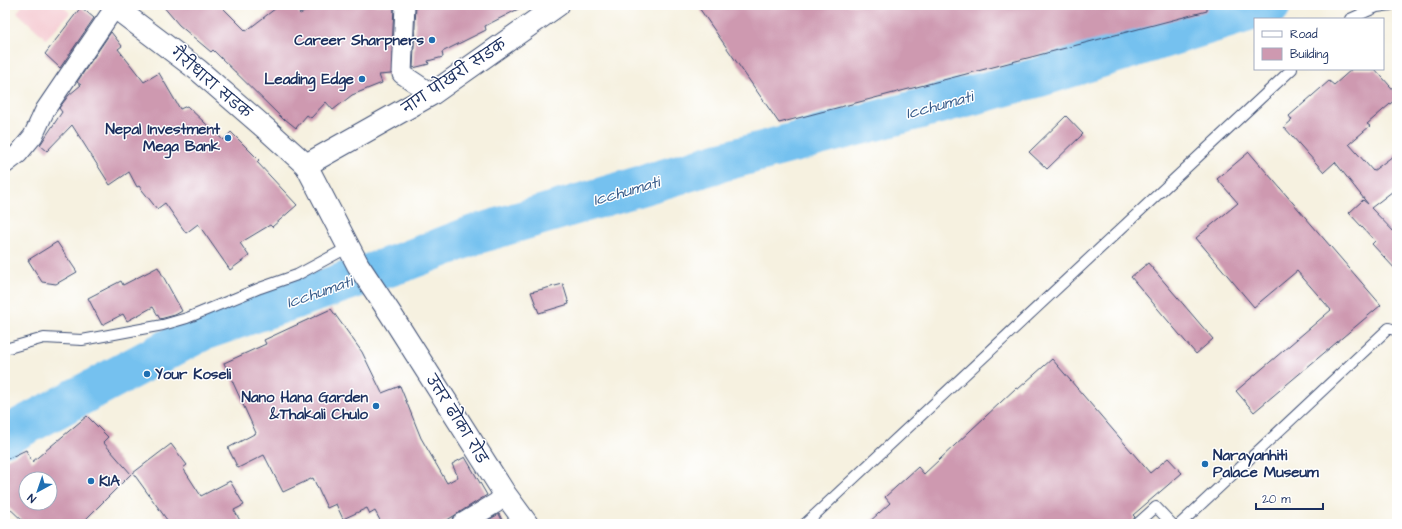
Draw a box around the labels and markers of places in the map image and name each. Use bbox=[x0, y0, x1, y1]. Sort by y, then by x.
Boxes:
place label: Career Sharpners bbox=[294, 30, 424, 51]
marker: Career Sharpners bbox=[427, 35, 437, 45]
place label: Leading Edge bbox=[264, 69, 354, 92]
marker: Leading Edge bbox=[357, 74, 367, 84]
place label: Nepal Investment Mega Bank bbox=[106, 119, 221, 159]
marker: Nepal Investment Mega Bank bbox=[223, 133, 233, 143]
place label: Your Koseli bbox=[155, 364, 232, 385]
marker: Your Koseli bbox=[142, 369, 152, 379]
place label: Nano Hana Garden &Thakali Chulo bbox=[242, 387, 369, 425]
marker: Nano Hana Garden &Thakali Chulo bbox=[371, 401, 381, 411]
place label: Narayanhiti Palace Museum bbox=[1213, 445, 1319, 483]
marker: Narayanhiti Palace Museum bbox=[1200, 459, 1210, 469]
place label: KIA bbox=[99, 471, 120, 492]
marker: KIA bbox=[86, 476, 96, 486]

